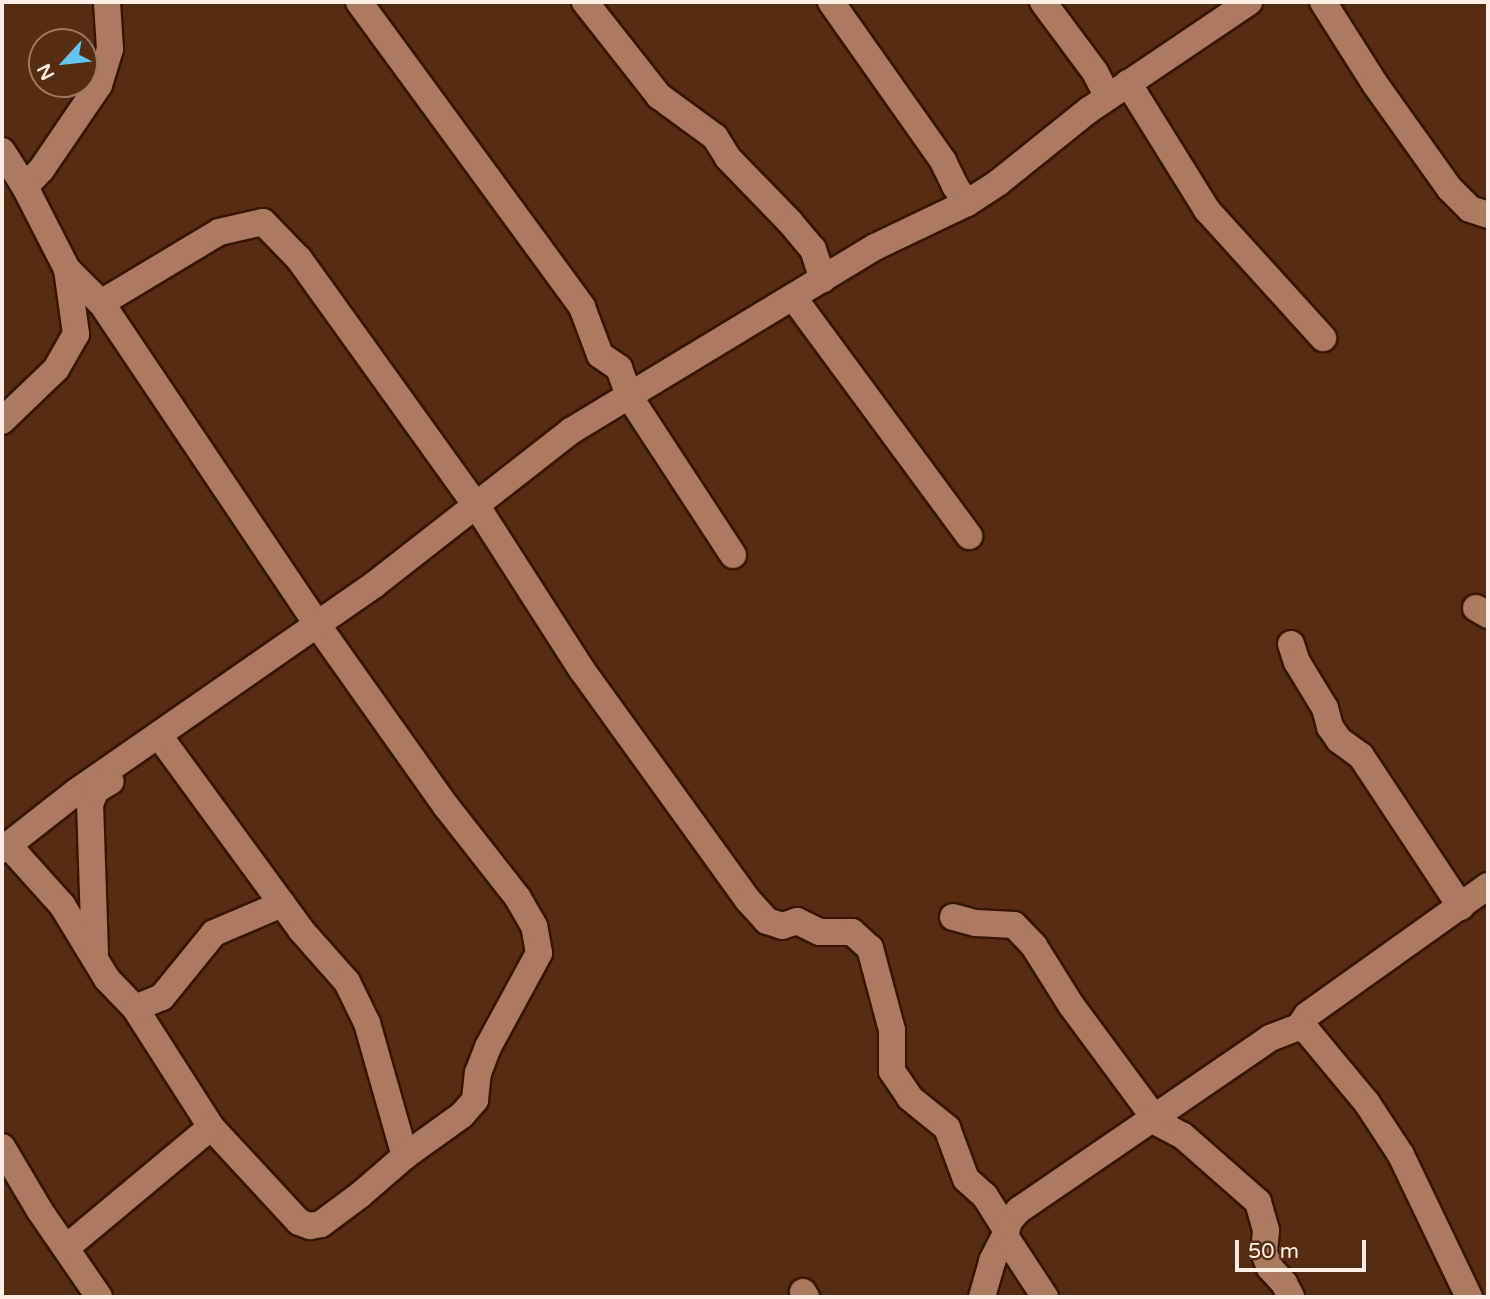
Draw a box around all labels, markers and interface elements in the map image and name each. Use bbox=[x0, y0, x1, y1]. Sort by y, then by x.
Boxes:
north arrow bbox=[28, 28, 98, 98]
text: N bbox=[33, 60, 59, 83]
scale bar bbox=[1238, 1226, 1369, 1270]
text: 50 m bbox=[1248, 1239, 1299, 1264]

